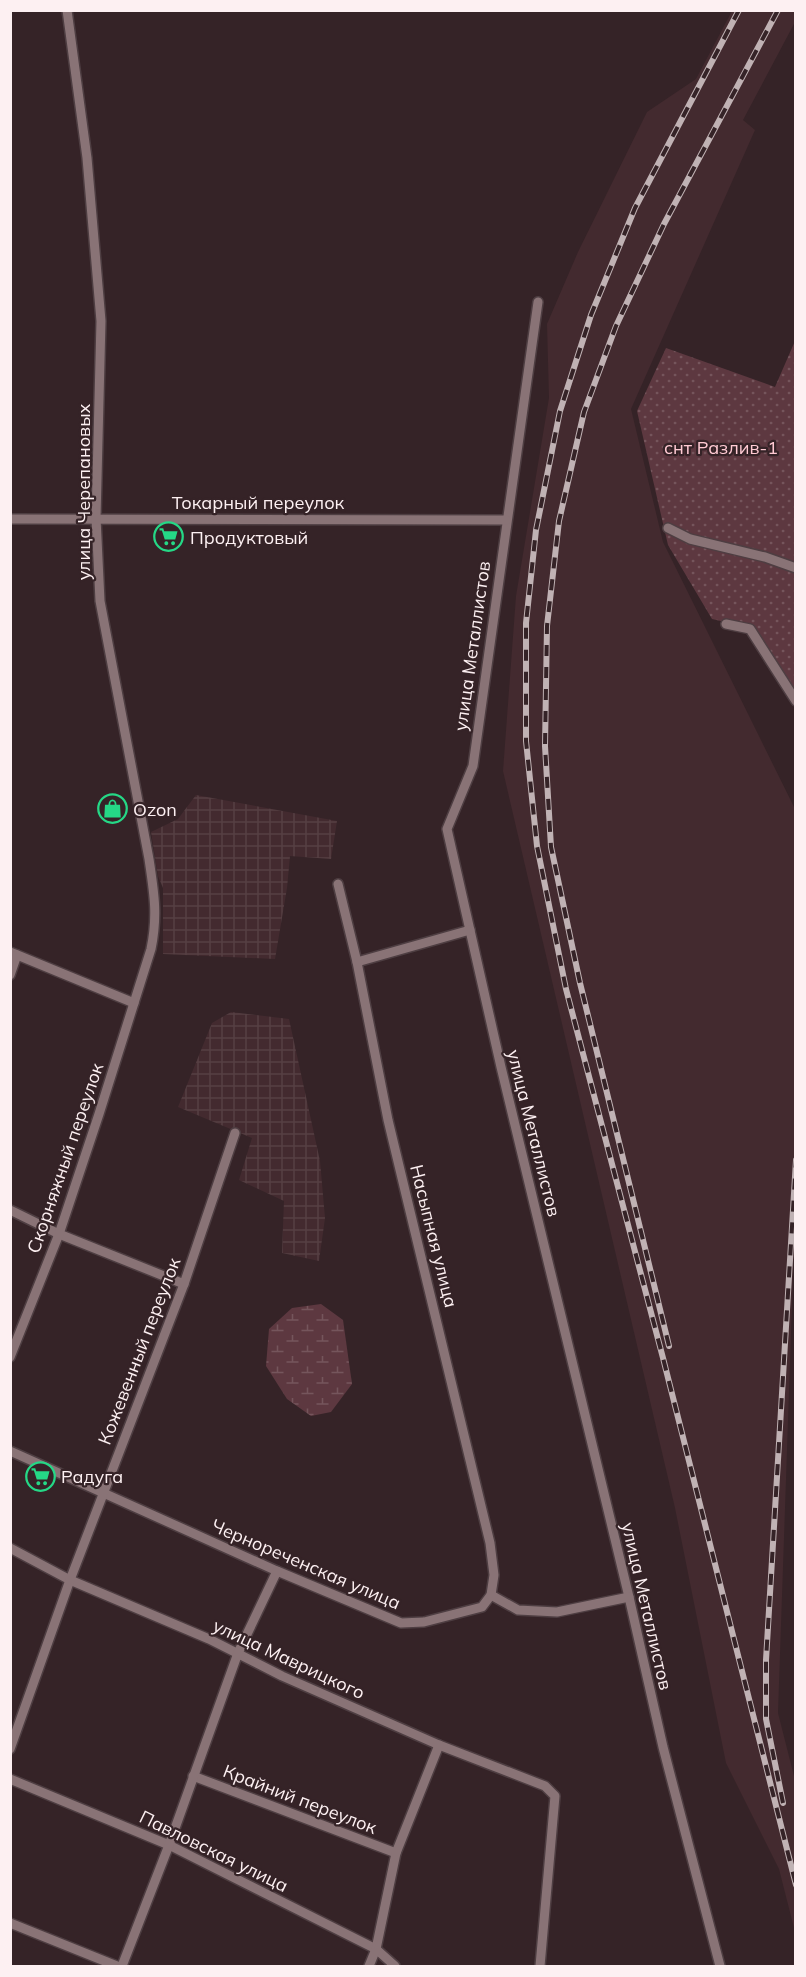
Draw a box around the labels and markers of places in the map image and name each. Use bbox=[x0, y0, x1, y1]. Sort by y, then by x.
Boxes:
supermarket icon: Продуктовый bbox=[153, 521, 185, 553]
place label: Продуктовый bbox=[190, 526, 308, 549]
shop icon: Ozon bbox=[96, 793, 128, 825]
place label: Ozon bbox=[133, 798, 177, 821]
supermarket icon: Радуга bbox=[24, 1460, 56, 1492]
place label: Радуга bbox=[61, 1465, 123, 1488]

